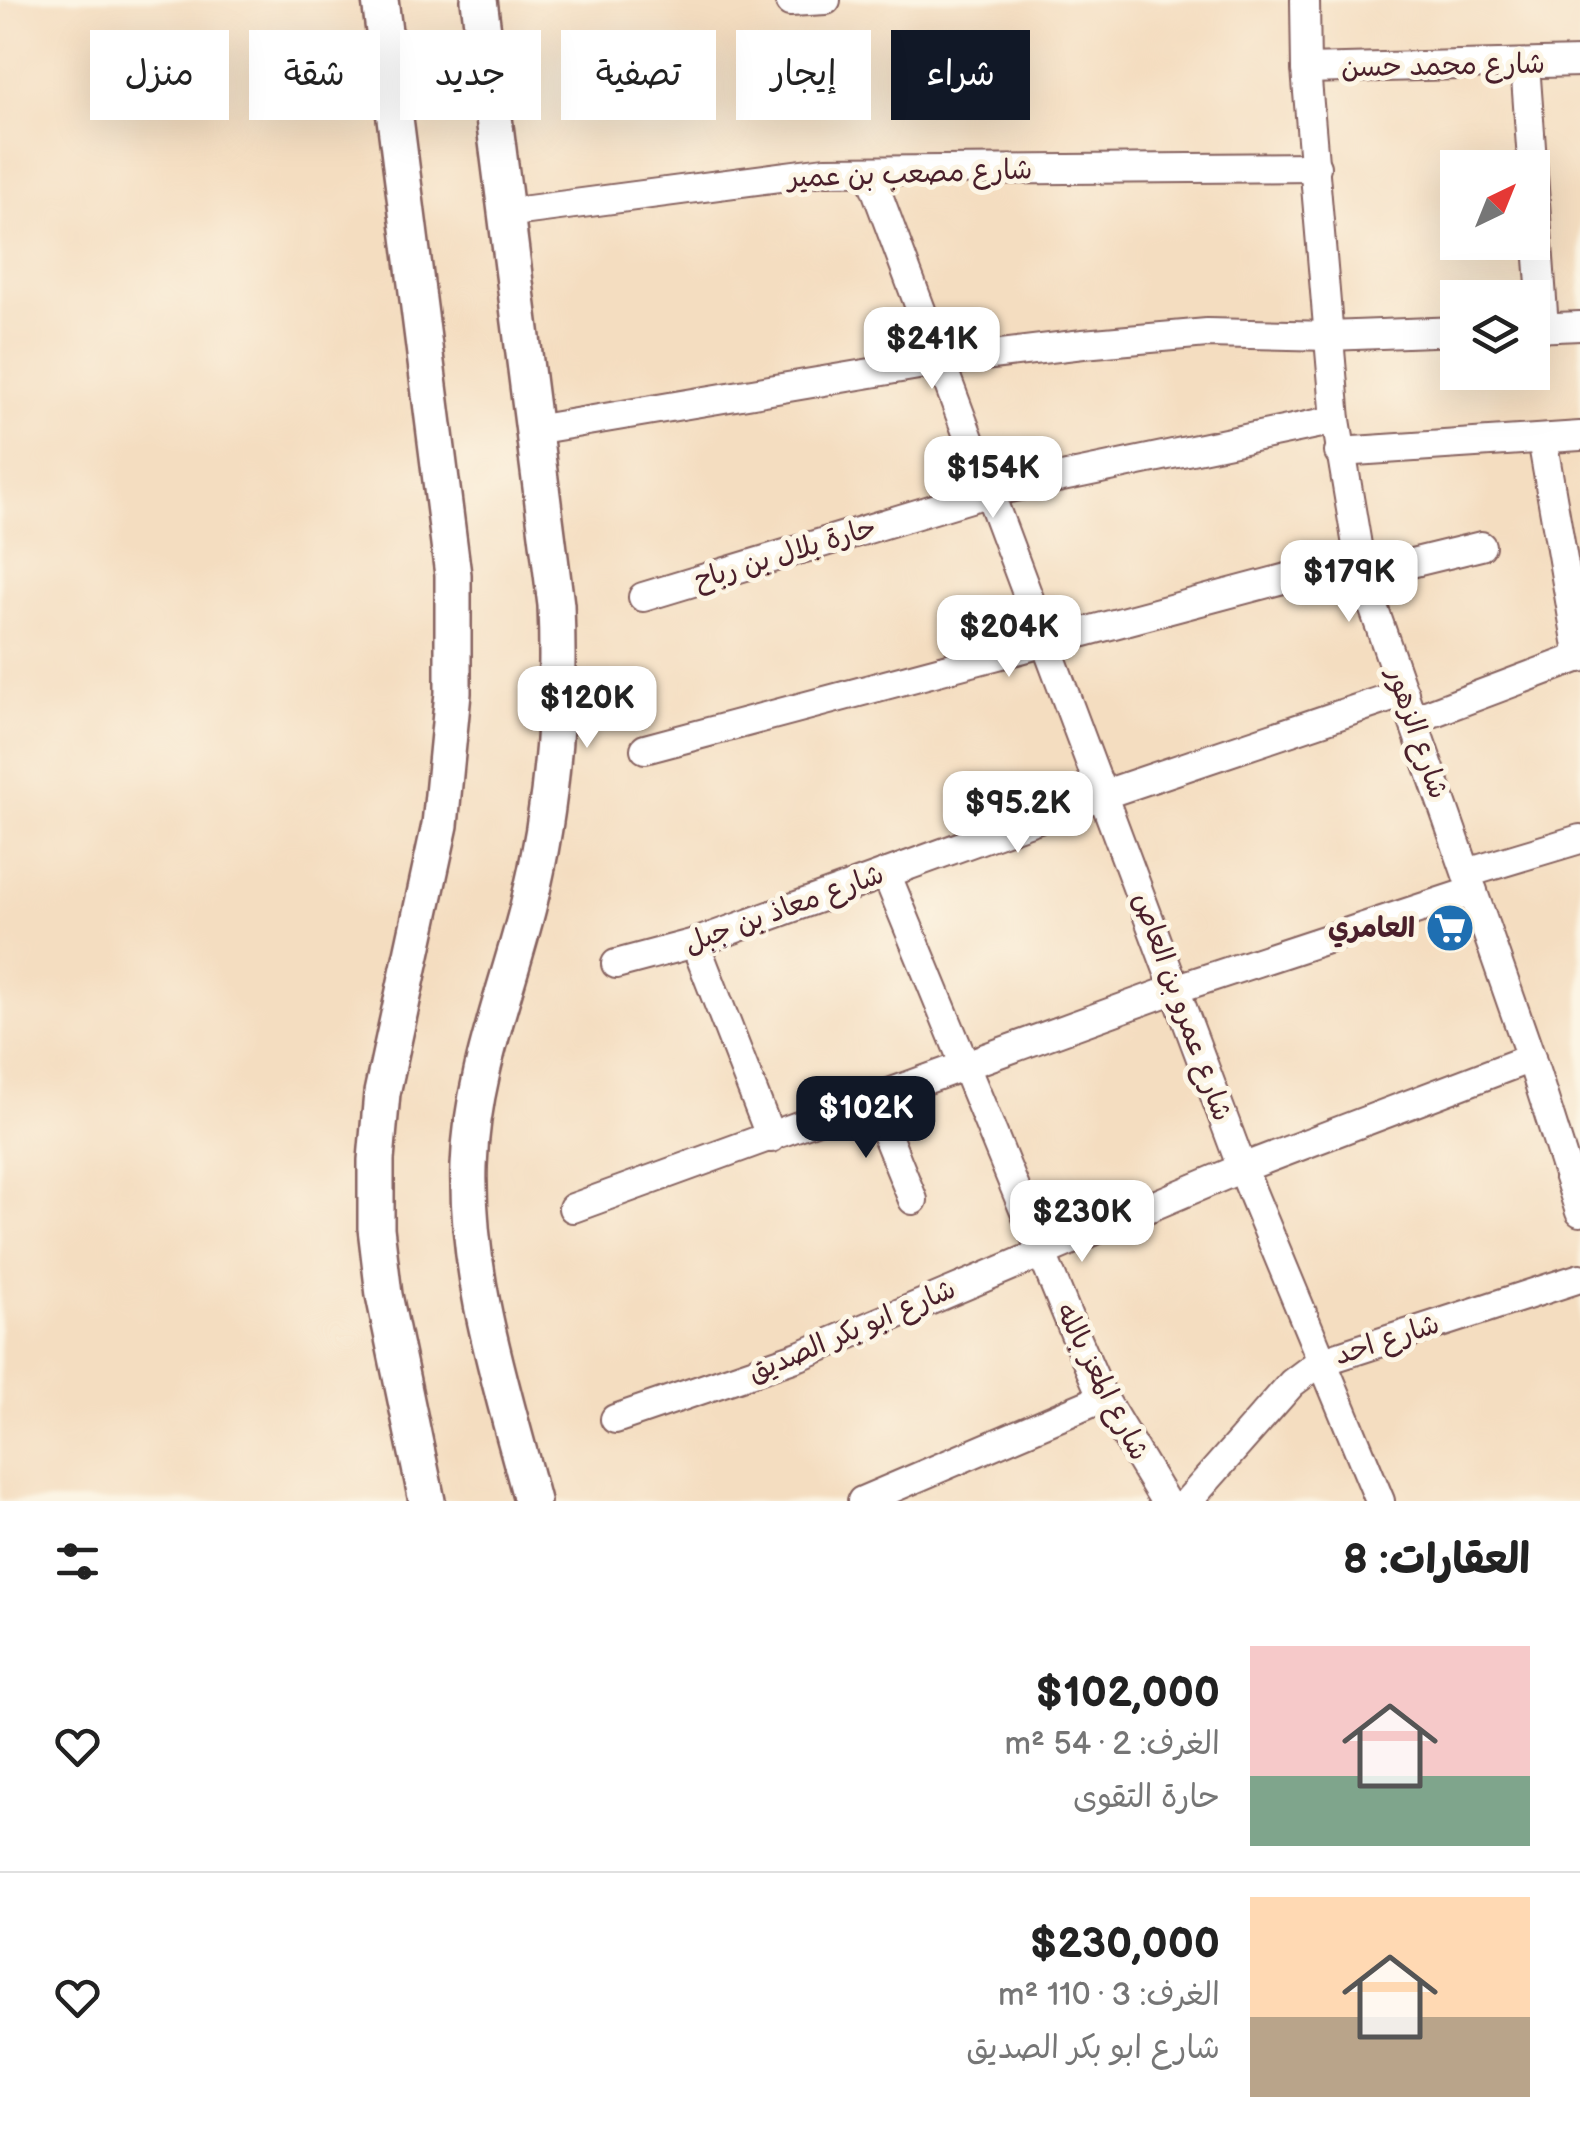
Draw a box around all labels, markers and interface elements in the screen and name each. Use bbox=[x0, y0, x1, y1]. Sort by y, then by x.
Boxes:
chip: منزل bbox=[90, 30, 229, 120]
chip: شقة bbox=[249, 30, 380, 120]
chip: جديد bbox=[400, 30, 541, 120]
chip: تصفية bbox=[561, 30, 716, 120]
chip: إيجار bbox=[736, 30, 871, 120]
chip: شراء bbox=[891, 30, 1030, 120]
street label: شارع محمد حسن bbox=[1341, 48, 1545, 86]
north arrow bbox=[1440, 150, 1550, 260]
map controls bbox=[1440, 150, 1550, 390]
street label: شارع مصعب بن عمير bbox=[785, 153, 1033, 197]
button: layers bbox=[1440, 280, 1550, 390]
pin: $241K bbox=[862, 307, 1002, 392]
text: $241K bbox=[886, 320, 978, 359]
pin: $154K bbox=[923, 436, 1063, 521]
text: $154K bbox=[946, 449, 1040, 488]
street label: حارة بلال بن رباح bbox=[690, 511, 880, 598]
pin: $179K bbox=[1279, 540, 1419, 625]
text: $179K bbox=[1303, 553, 1395, 592]
pin: $204K bbox=[939, 595, 1079, 680]
text: $204K bbox=[959, 608, 1059, 647]
street label: شارع الزهور bbox=[1377, 662, 1455, 804]
pin: $120K bbox=[517, 666, 657, 751]
text: $120K bbox=[540, 679, 634, 718]
pin: $95.2K bbox=[937, 771, 1099, 856]
text: $95.2K bbox=[965, 784, 1071, 823]
street label: شارع معاذ بن جبل bbox=[680, 858, 889, 962]
street label: شارع عمرو بن العاص bbox=[1123, 888, 1239, 1126]
supermarket icon: العامري bbox=[1424, 902, 1476, 954]
place label: العامري bbox=[1328, 912, 1415, 948]
pin: $102K bbox=[796, 1076, 936, 1161]
text: $102K bbox=[818, 1089, 914, 1128]
pin: $230K bbox=[1012, 1180, 1152, 1265]
text: $230K bbox=[1032, 1193, 1132, 1232]
street label: شارع ابو بكر الصديق bbox=[743, 1272, 961, 1391]
street label: شارع المعز بالله bbox=[1047, 1298, 1156, 1467]
street label: شارع احد bbox=[1330, 1308, 1444, 1374]
icon: filters bbox=[50, 1534, 105, 1589]
text: العقارات: 8 bbox=[1343, 1535, 1530, 1586]
text: $102,000 bbox=[1035, 1668, 1220, 1719]
icon: home bbox=[1330, 1686, 1450, 1806]
icon: heart bbox=[50, 1719, 105, 1774]
text: الغرف: 2 · 54 m² bbox=[1005, 1725, 1220, 1764]
text: حارة التقوى bbox=[1073, 1778, 1220, 1817]
text: $230,000 bbox=[1030, 1919, 1220, 1970]
icon: home bbox=[1330, 1937, 1450, 2057]
icon: heart bbox=[50, 1970, 105, 2025]
text: الغرف: 3 · 110 m² bbox=[998, 1976, 1220, 2015]
text: شارع ابو بكر الصديق bbox=[966, 2029, 1220, 2068]

